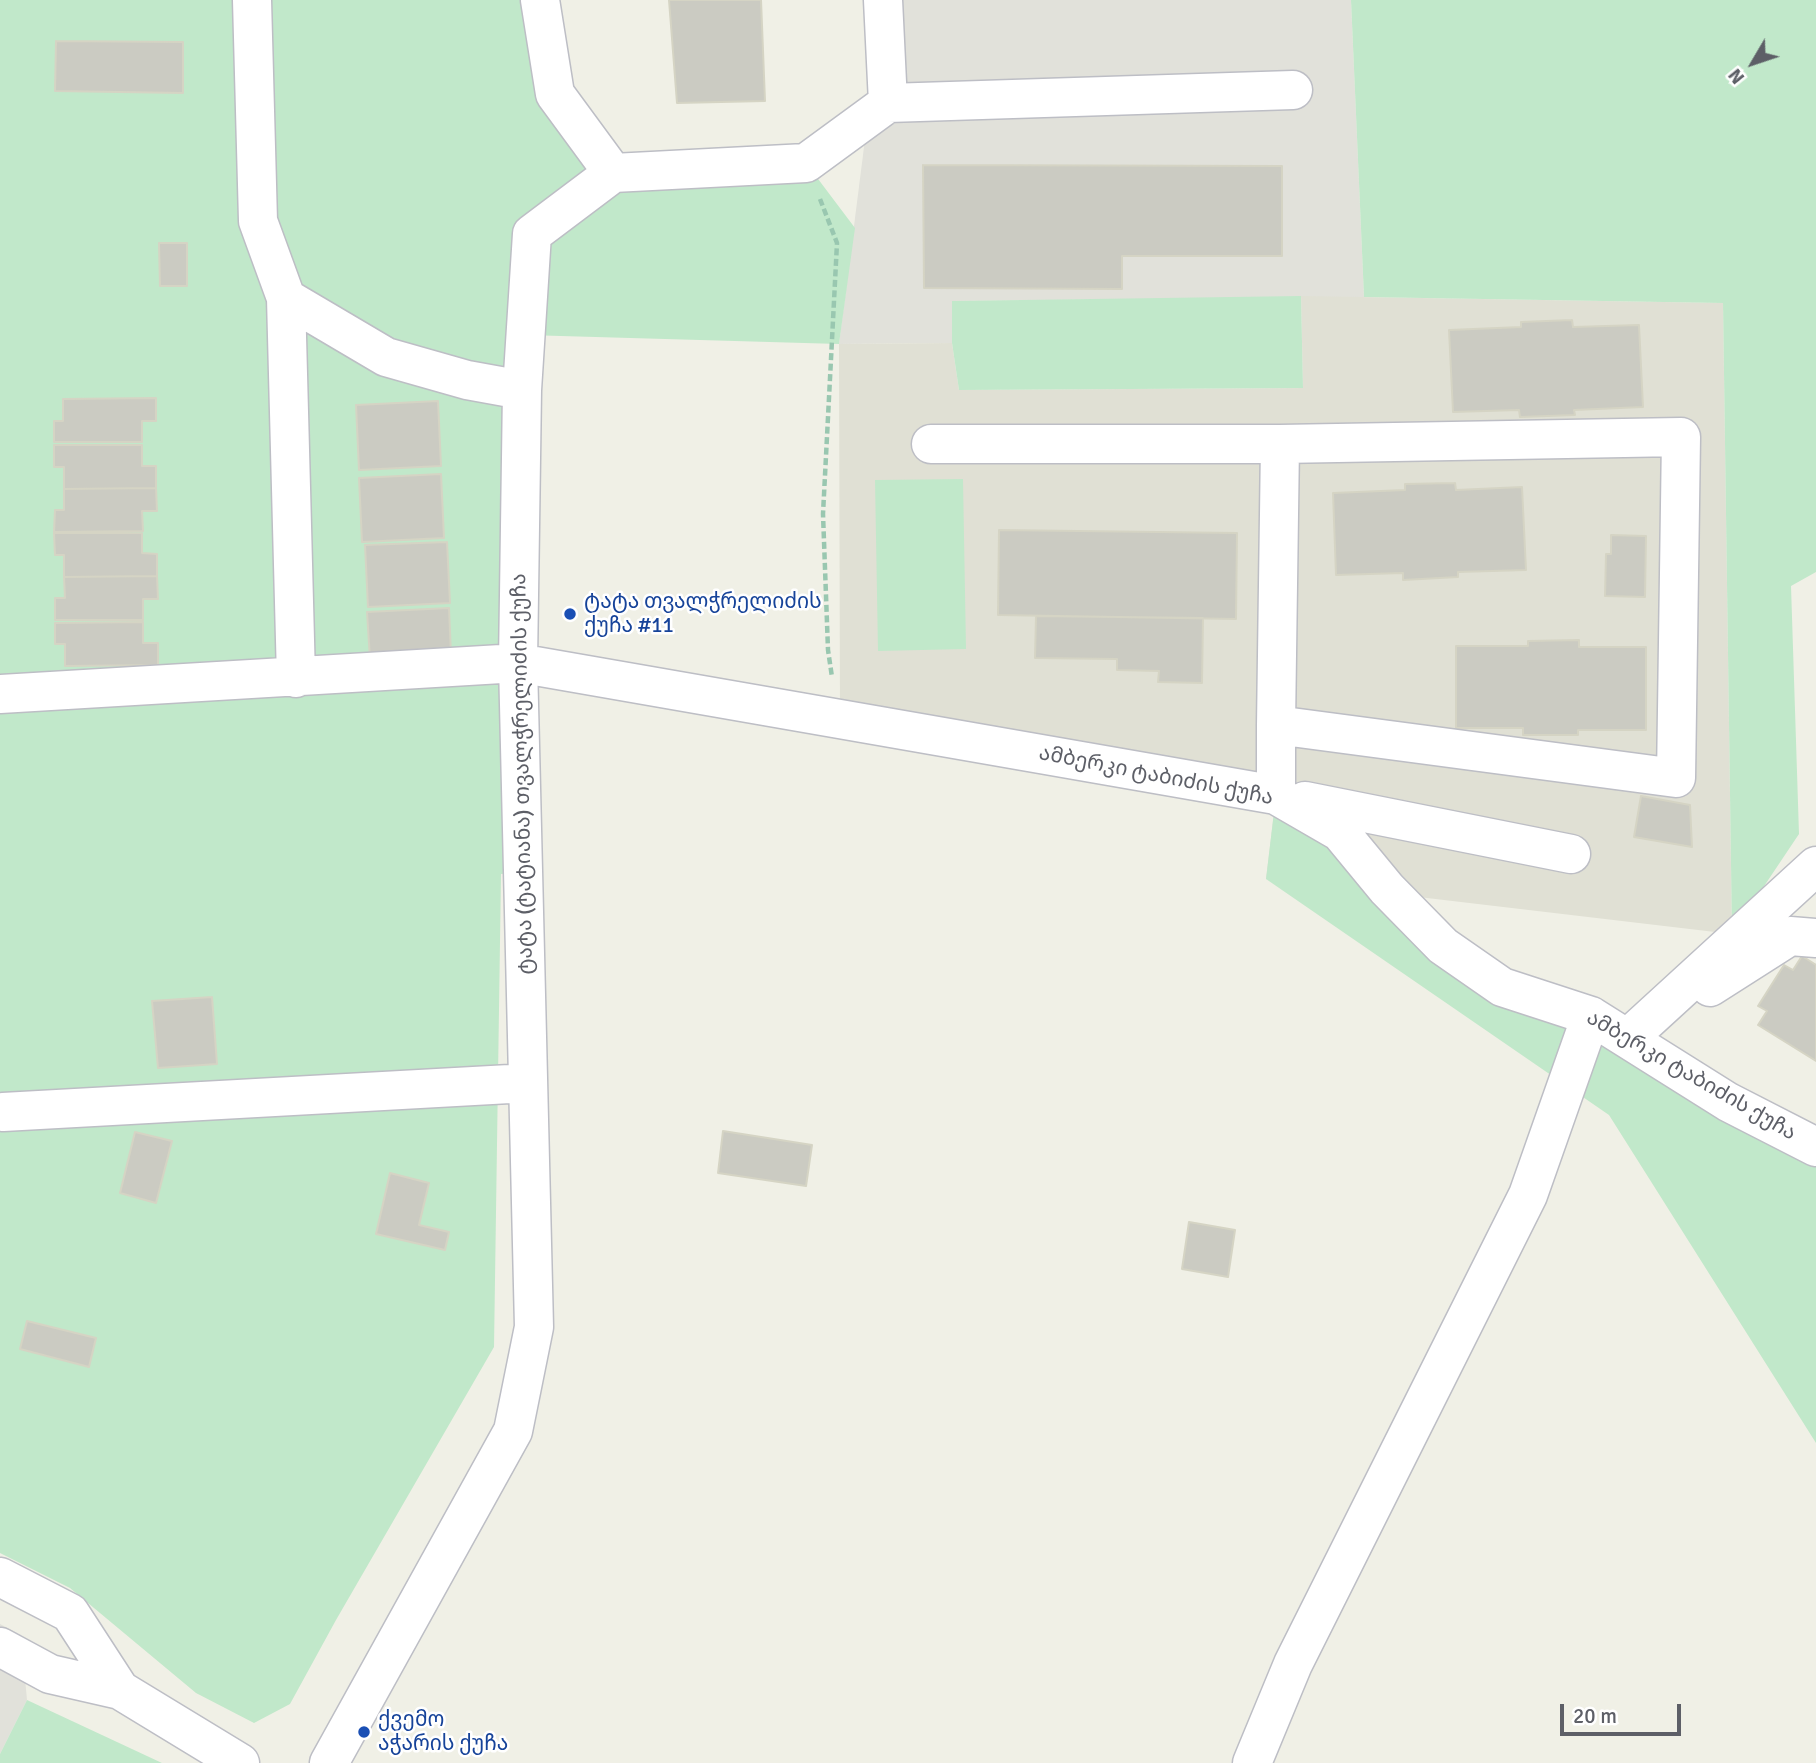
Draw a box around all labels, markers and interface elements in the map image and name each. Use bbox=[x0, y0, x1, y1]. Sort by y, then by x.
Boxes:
north arrow bbox=[1718, 28, 1788, 98]
text: N bbox=[1723, 64, 1750, 89]
street label: ტატა (ტატიანა) თვალჭრელიძის ქუჩა bbox=[507, 573, 539, 975]
place label: ტატა თვალჭრელიძის ქუჩა #11 bbox=[584, 589, 822, 639]
marker: ტატა თვალჭრელიძის ქუჩა #11 bbox=[562, 606, 578, 622]
street label: ამბერკი ტაბიძის ქუჩა bbox=[1037, 741, 1275, 811]
street label: ამბერკი ტაბიძის ქუჩა bbox=[1582, 1006, 1800, 1146]
scale bar bbox=[1564, 1690, 1685, 1734]
text: 20 m bbox=[1573, 1703, 1617, 1729]
place label: ქვემო აჭარის ქუჩა bbox=[378, 1707, 508, 1757]
marker: ქვემო აჭარის ქუჩა bbox=[356, 1724, 372, 1740]

